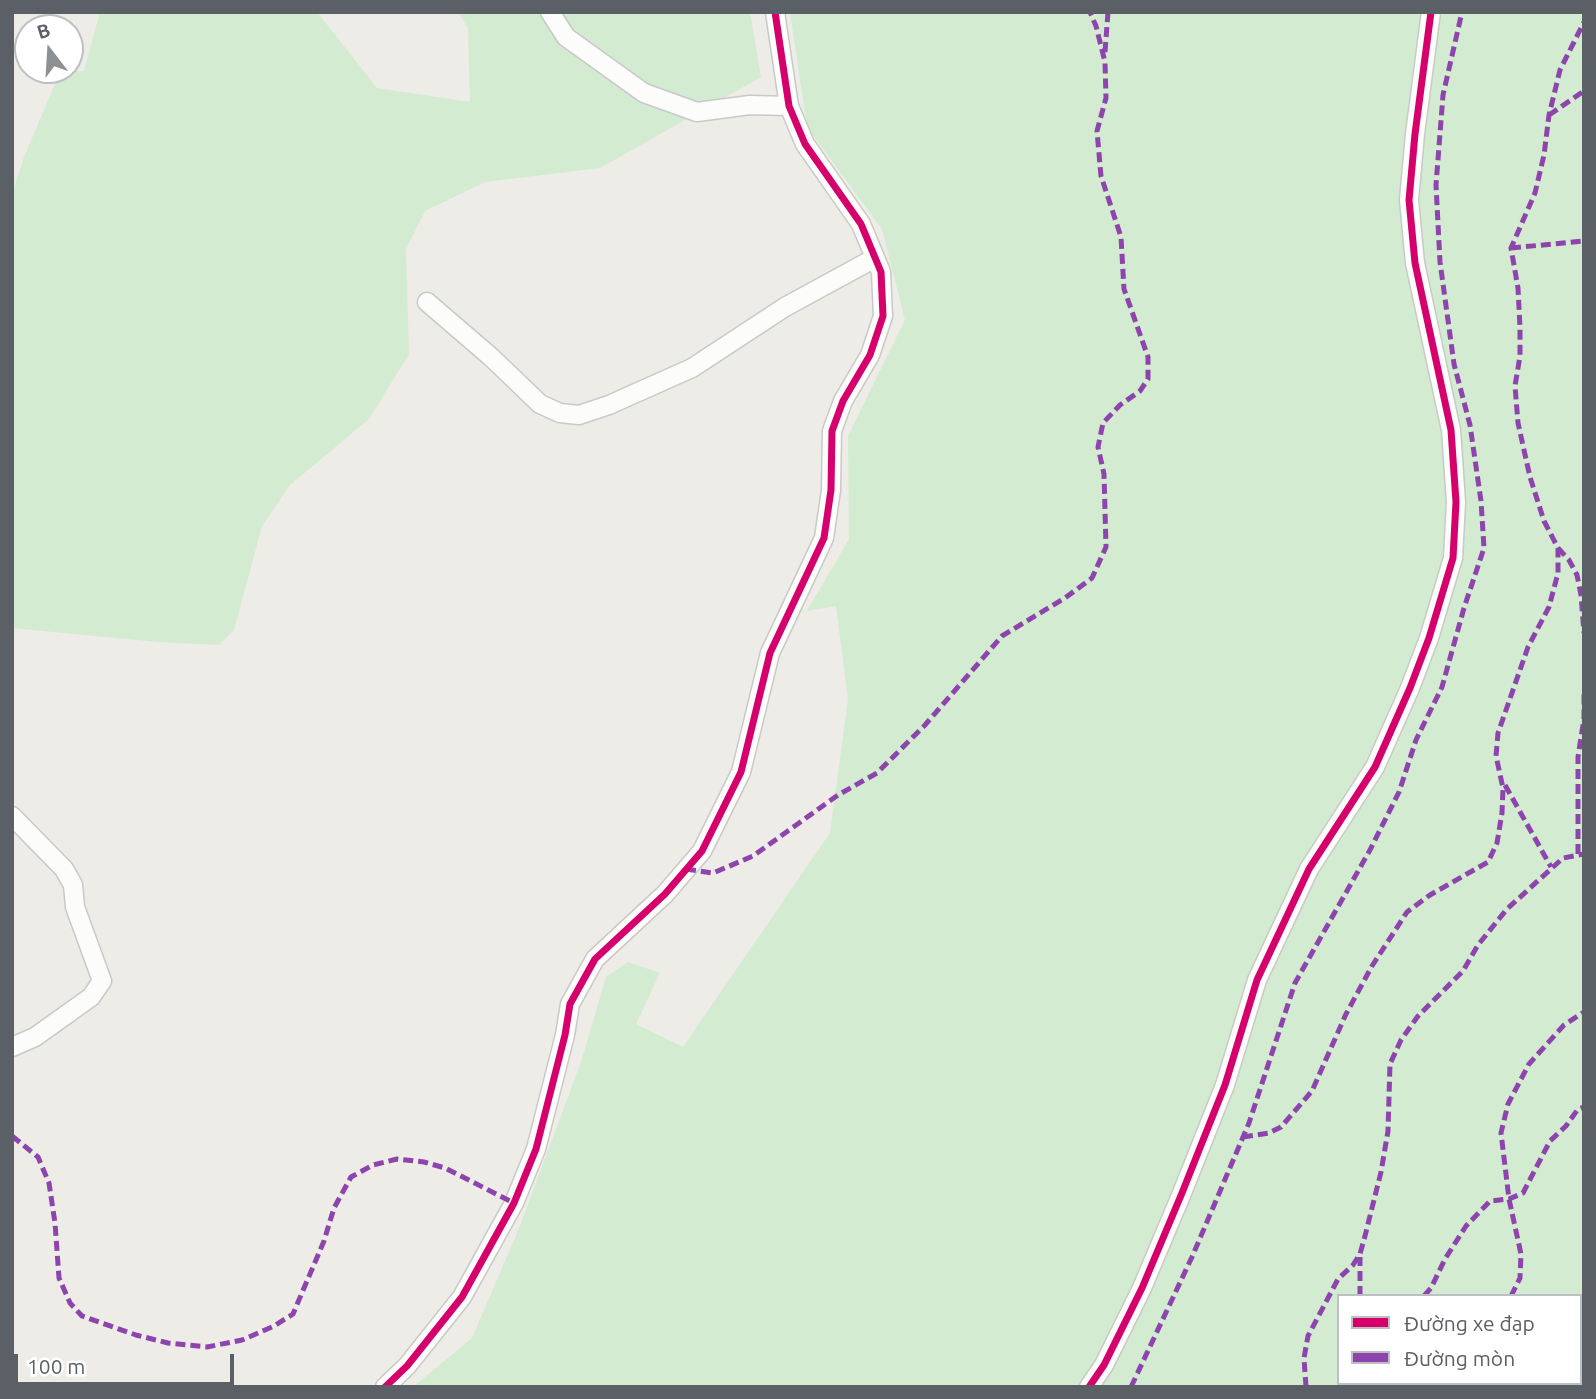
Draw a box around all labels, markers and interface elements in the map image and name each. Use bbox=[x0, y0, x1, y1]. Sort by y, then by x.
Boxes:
north arrow bbox=[14, 14, 84, 84]
text: B bbox=[34, 18, 53, 43]
legend bbox=[1337, 1294, 1582, 1385]
text: Đường xe đạp bbox=[1404, 1311, 1535, 1335]
scale bar bbox=[18, 1340, 238, 1384]
text: Đường mòn bbox=[1404, 1346, 1515, 1370]
text: 100 m bbox=[27, 1354, 85, 1378]

